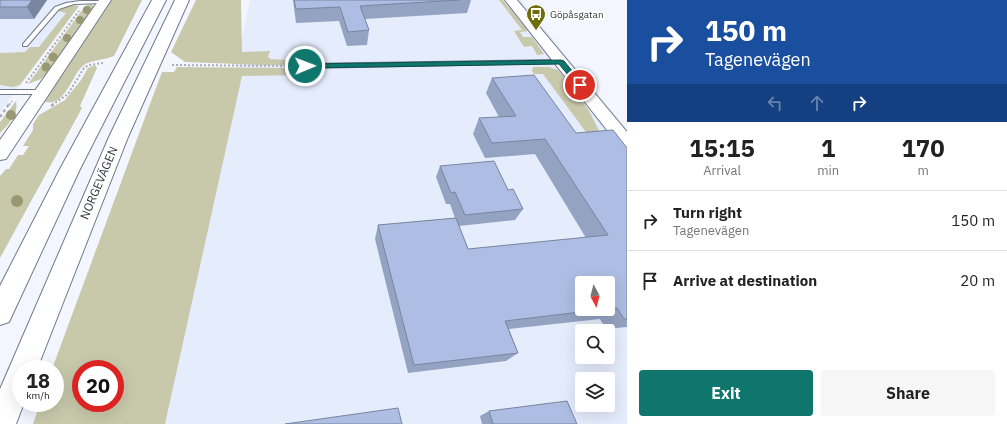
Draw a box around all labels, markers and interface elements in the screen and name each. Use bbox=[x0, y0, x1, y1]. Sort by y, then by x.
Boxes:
bus stop icon: Göpåsgatan bbox=[525, 3, 547, 31]
place label: Göpåsgatan bbox=[550, 8, 604, 21]
text: 150 m bbox=[705, 12, 787, 49]
icon: right bbox=[639, 16, 691, 68]
position arrow bbox=[284, 45, 326, 87]
text: Tagenevägen bbox=[705, 48, 811, 71]
pin bbox=[563, 68, 597, 102]
icon: arrive bbox=[569, 74, 591, 96]
icon: left bbox=[764, 92, 786, 114]
icon: ahead bbox=[806, 92, 828, 114]
icon: right bbox=[848, 92, 870, 114]
text: 15:15 bbox=[689, 132, 755, 164]
text: 1 bbox=[821, 132, 835, 164]
text: 170 bbox=[901, 132, 945, 164]
street label: NORGEVÄGEN bbox=[76, 144, 121, 222]
text: Arrival bbox=[703, 162, 741, 179]
text: min bbox=[817, 162, 839, 179]
text: m bbox=[917, 162, 929, 179]
text: Turn right bbox=[673, 203, 742, 222]
icon: right bbox=[639, 210, 661, 232]
text: 150 m bbox=[951, 211, 995, 230]
text: Tagenevägen bbox=[673, 222, 749, 239]
icon: arrive bbox=[639, 270, 661, 292]
text: Arrive at destination bbox=[673, 271, 817, 290]
text: 20 m bbox=[960, 271, 995, 290]
north arrow bbox=[575, 276, 615, 316]
map controls bbox=[575, 276, 615, 412]
button: search bbox=[575, 324, 615, 364]
speed limit sign: 20 bbox=[72, 360, 124, 412]
text: 18 bbox=[26, 367, 50, 394]
button: Exit bbox=[639, 370, 813, 416]
button: Share bbox=[821, 370, 995, 416]
button: layers bbox=[575, 372, 615, 412]
text: km/h bbox=[26, 389, 50, 402]

